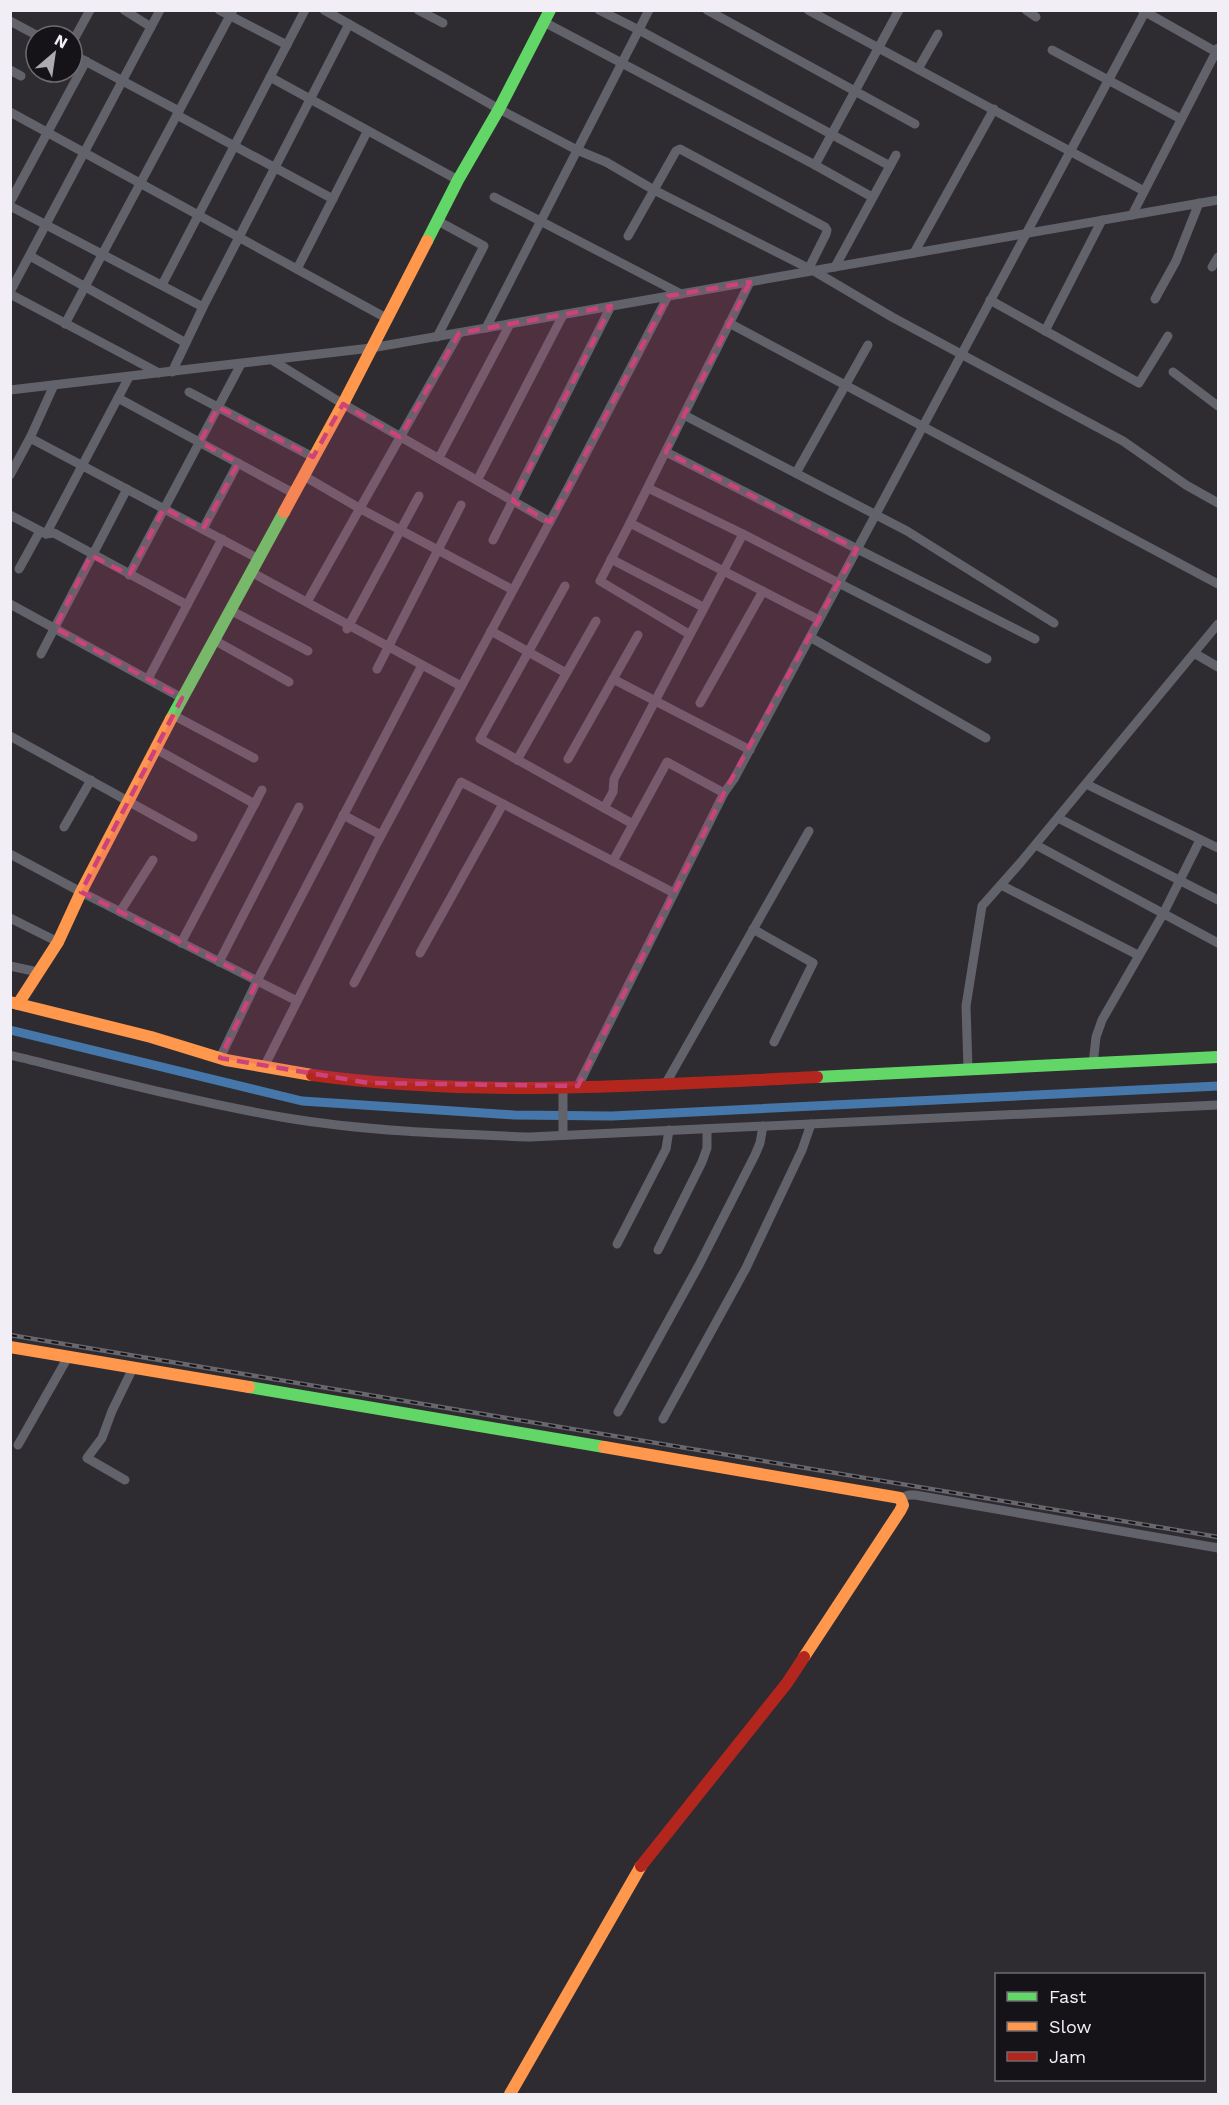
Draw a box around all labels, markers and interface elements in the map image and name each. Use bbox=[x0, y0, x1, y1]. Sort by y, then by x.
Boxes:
north arrow bbox=[24, 24, 84, 84]
text: N bbox=[51, 30, 71, 53]
legend bbox=[995, 1973, 1205, 2081]
text: Fast bbox=[1049, 1986, 1087, 2007]
text: Slow bbox=[1049, 2016, 1092, 2037]
text: Jam bbox=[1049, 2046, 1086, 2067]

